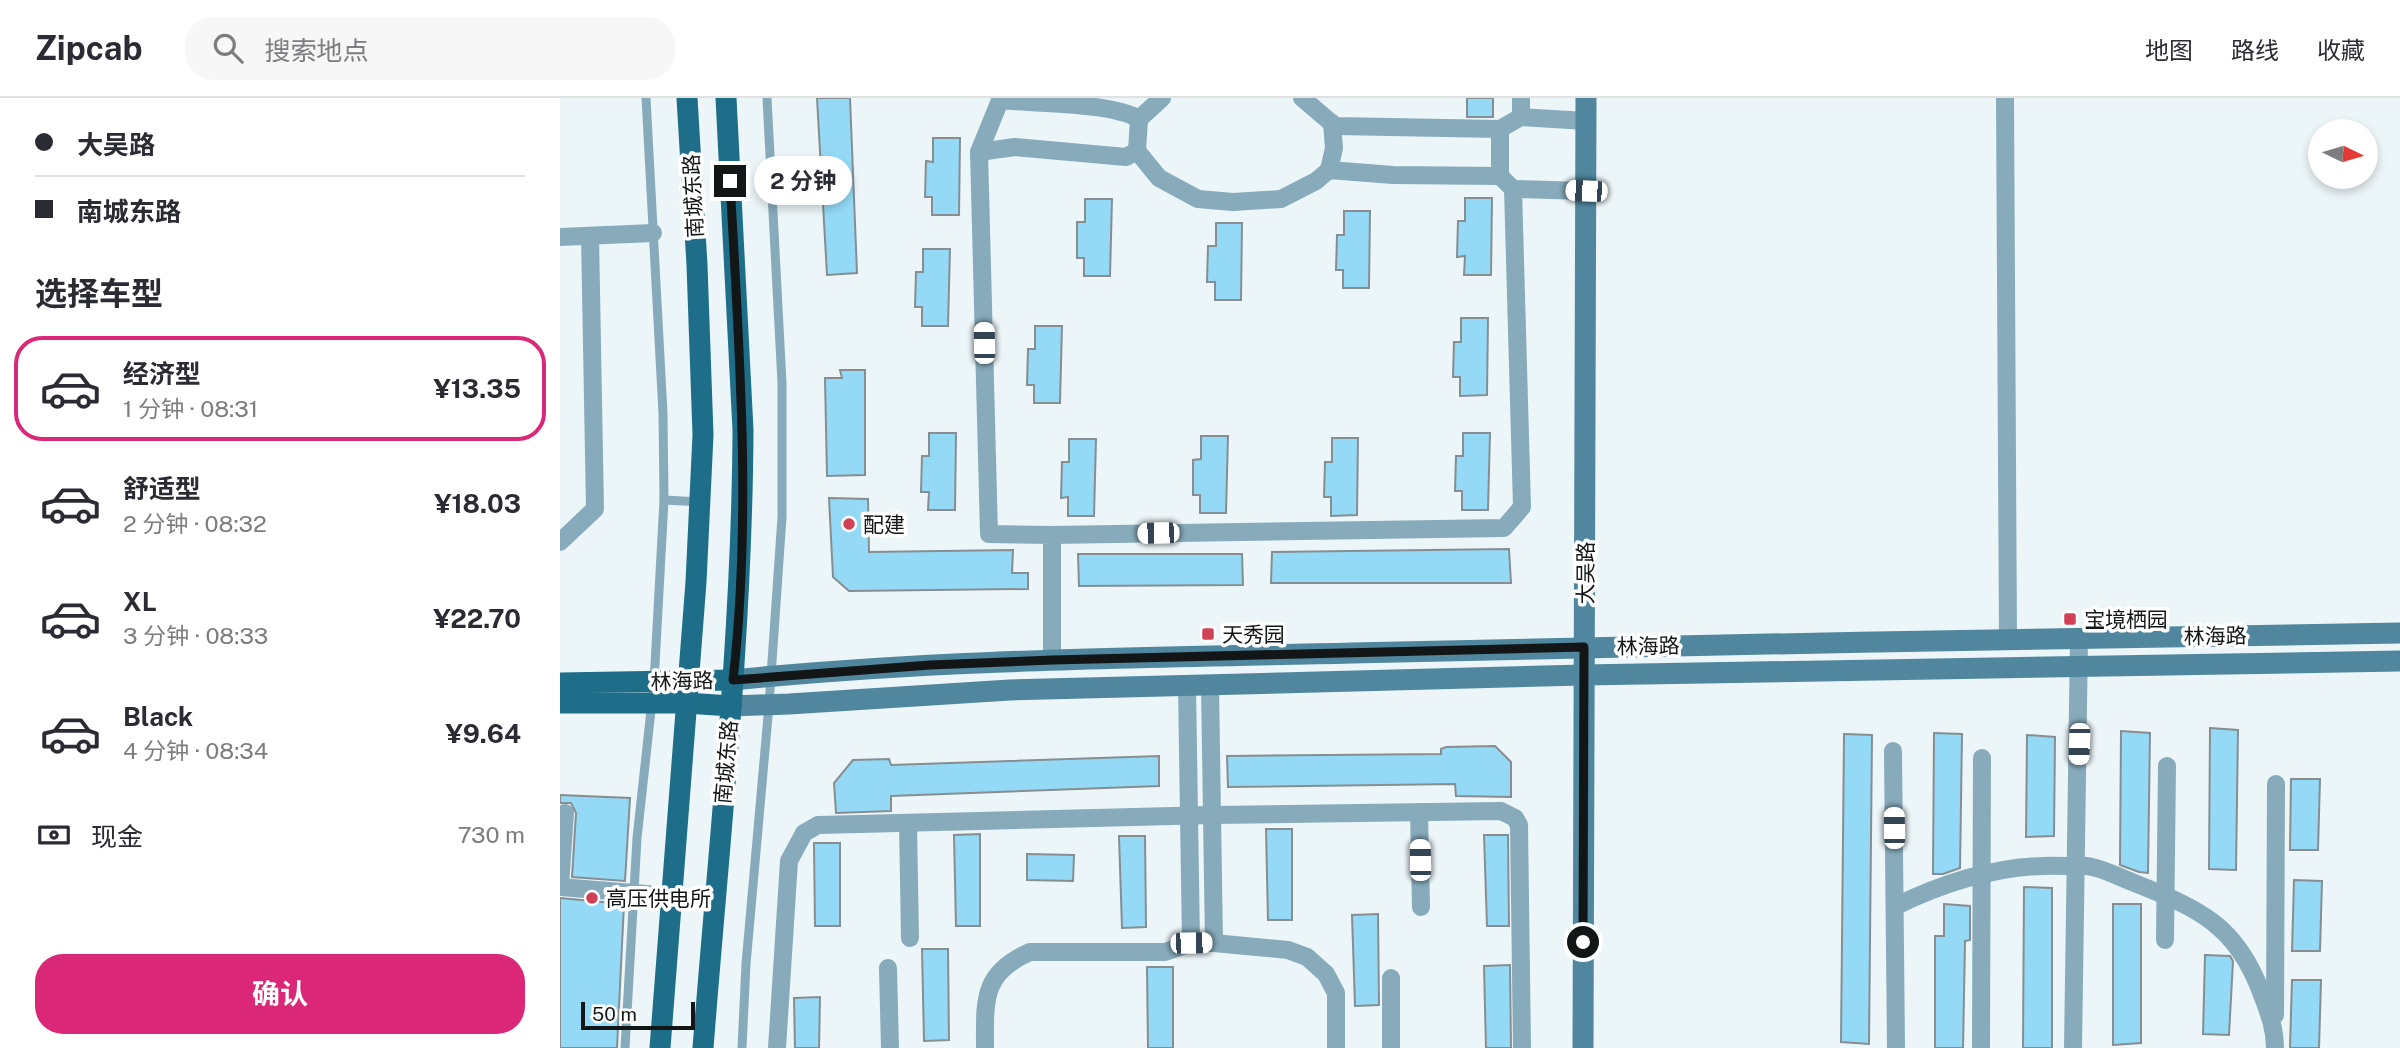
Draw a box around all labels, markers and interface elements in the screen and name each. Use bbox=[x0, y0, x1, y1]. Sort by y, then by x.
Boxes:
search box bbox=[185, 17, 675, 80]
text: Zipcab bbox=[35, 29, 143, 67]
icon: search bbox=[209, 29, 247, 67]
text: 搜索地点 bbox=[265, 35, 369, 66]
text: 地图 bbox=[2145, 36, 2193, 64]
text: 路线 bbox=[2231, 36, 2279, 64]
text: 收藏 bbox=[2317, 36, 2365, 64]
north arrow bbox=[2308, 119, 2378, 189]
map controls bbox=[2308, 119, 2378, 189]
text: 大吴路 bbox=[77, 129, 155, 160]
street label: 南城东路 bbox=[678, 153, 708, 239]
callout: 2 分钟 bbox=[754, 156, 852, 206]
route end bbox=[714, 165, 746, 197]
text: 2 分钟 bbox=[770, 167, 836, 194]
car bbox=[1565, 180, 1608, 202]
text: 南城东路 bbox=[77, 196, 181, 227]
text: 选择车型 bbox=[35, 275, 163, 312]
car bbox=[974, 322, 995, 364]
icon: car bbox=[39, 357, 102, 420]
text: 经济型 bbox=[123, 358, 201, 389]
text: ¥13.35 bbox=[434, 373, 521, 404]
text: 1 分钟 · 08:31 bbox=[123, 395, 258, 422]
icon: car bbox=[39, 472, 102, 535]
text: 舒适型 bbox=[123, 473, 201, 504]
text: ¥18.03 bbox=[434, 488, 521, 519]
text: 2 分钟 · 08:32 bbox=[123, 510, 267, 537]
place label: 配建 bbox=[863, 512, 905, 537]
marker: 配建 bbox=[841, 516, 857, 532]
car bbox=[1137, 522, 1180, 544]
street label: 大吴路 bbox=[1573, 542, 1598, 605]
text: XL bbox=[123, 586, 157, 617]
icon: car bbox=[39, 587, 102, 650]
text: ¥22.70 bbox=[433, 603, 521, 634]
place label: 宝境栖园 bbox=[2084, 607, 2168, 632]
marker: 宝境栖园 bbox=[2062, 611, 2078, 627]
text: 3 分钟 · 08:33 bbox=[123, 622, 268, 649]
place label: 天秀园 bbox=[1222, 622, 1285, 647]
street label: 林海路 bbox=[2183, 623, 2247, 649]
marker: 天秀园 bbox=[1200, 626, 1216, 642]
street label: 林海路 bbox=[1616, 633, 1680, 659]
street label: 林海路 bbox=[650, 667, 714, 695]
text: Black bbox=[123, 701, 193, 732]
icon: car bbox=[39, 702, 102, 765]
text: ¥9.64 bbox=[446, 718, 521, 749]
street label: 南城东路 bbox=[710, 719, 742, 805]
car bbox=[2068, 723, 2091, 765]
text: 4 分钟 · 08:34 bbox=[123, 737, 268, 764]
car bbox=[1884, 807, 1905, 849]
icon: cash bbox=[35, 816, 73, 854]
text: 现金 bbox=[91, 821, 143, 852]
text: 730 m bbox=[458, 821, 525, 848]
car bbox=[1410, 839, 1431, 881]
place label: 高压供电所 bbox=[606, 886, 711, 911]
marker: 高压供电所 bbox=[584, 890, 600, 906]
route start bbox=[1567, 926, 1599, 958]
car bbox=[1170, 932, 1213, 954]
button: 确认 bbox=[35, 954, 525, 1034]
scale bar bbox=[581, 999, 695, 1031]
text: 50 m bbox=[592, 1003, 637, 1025]

